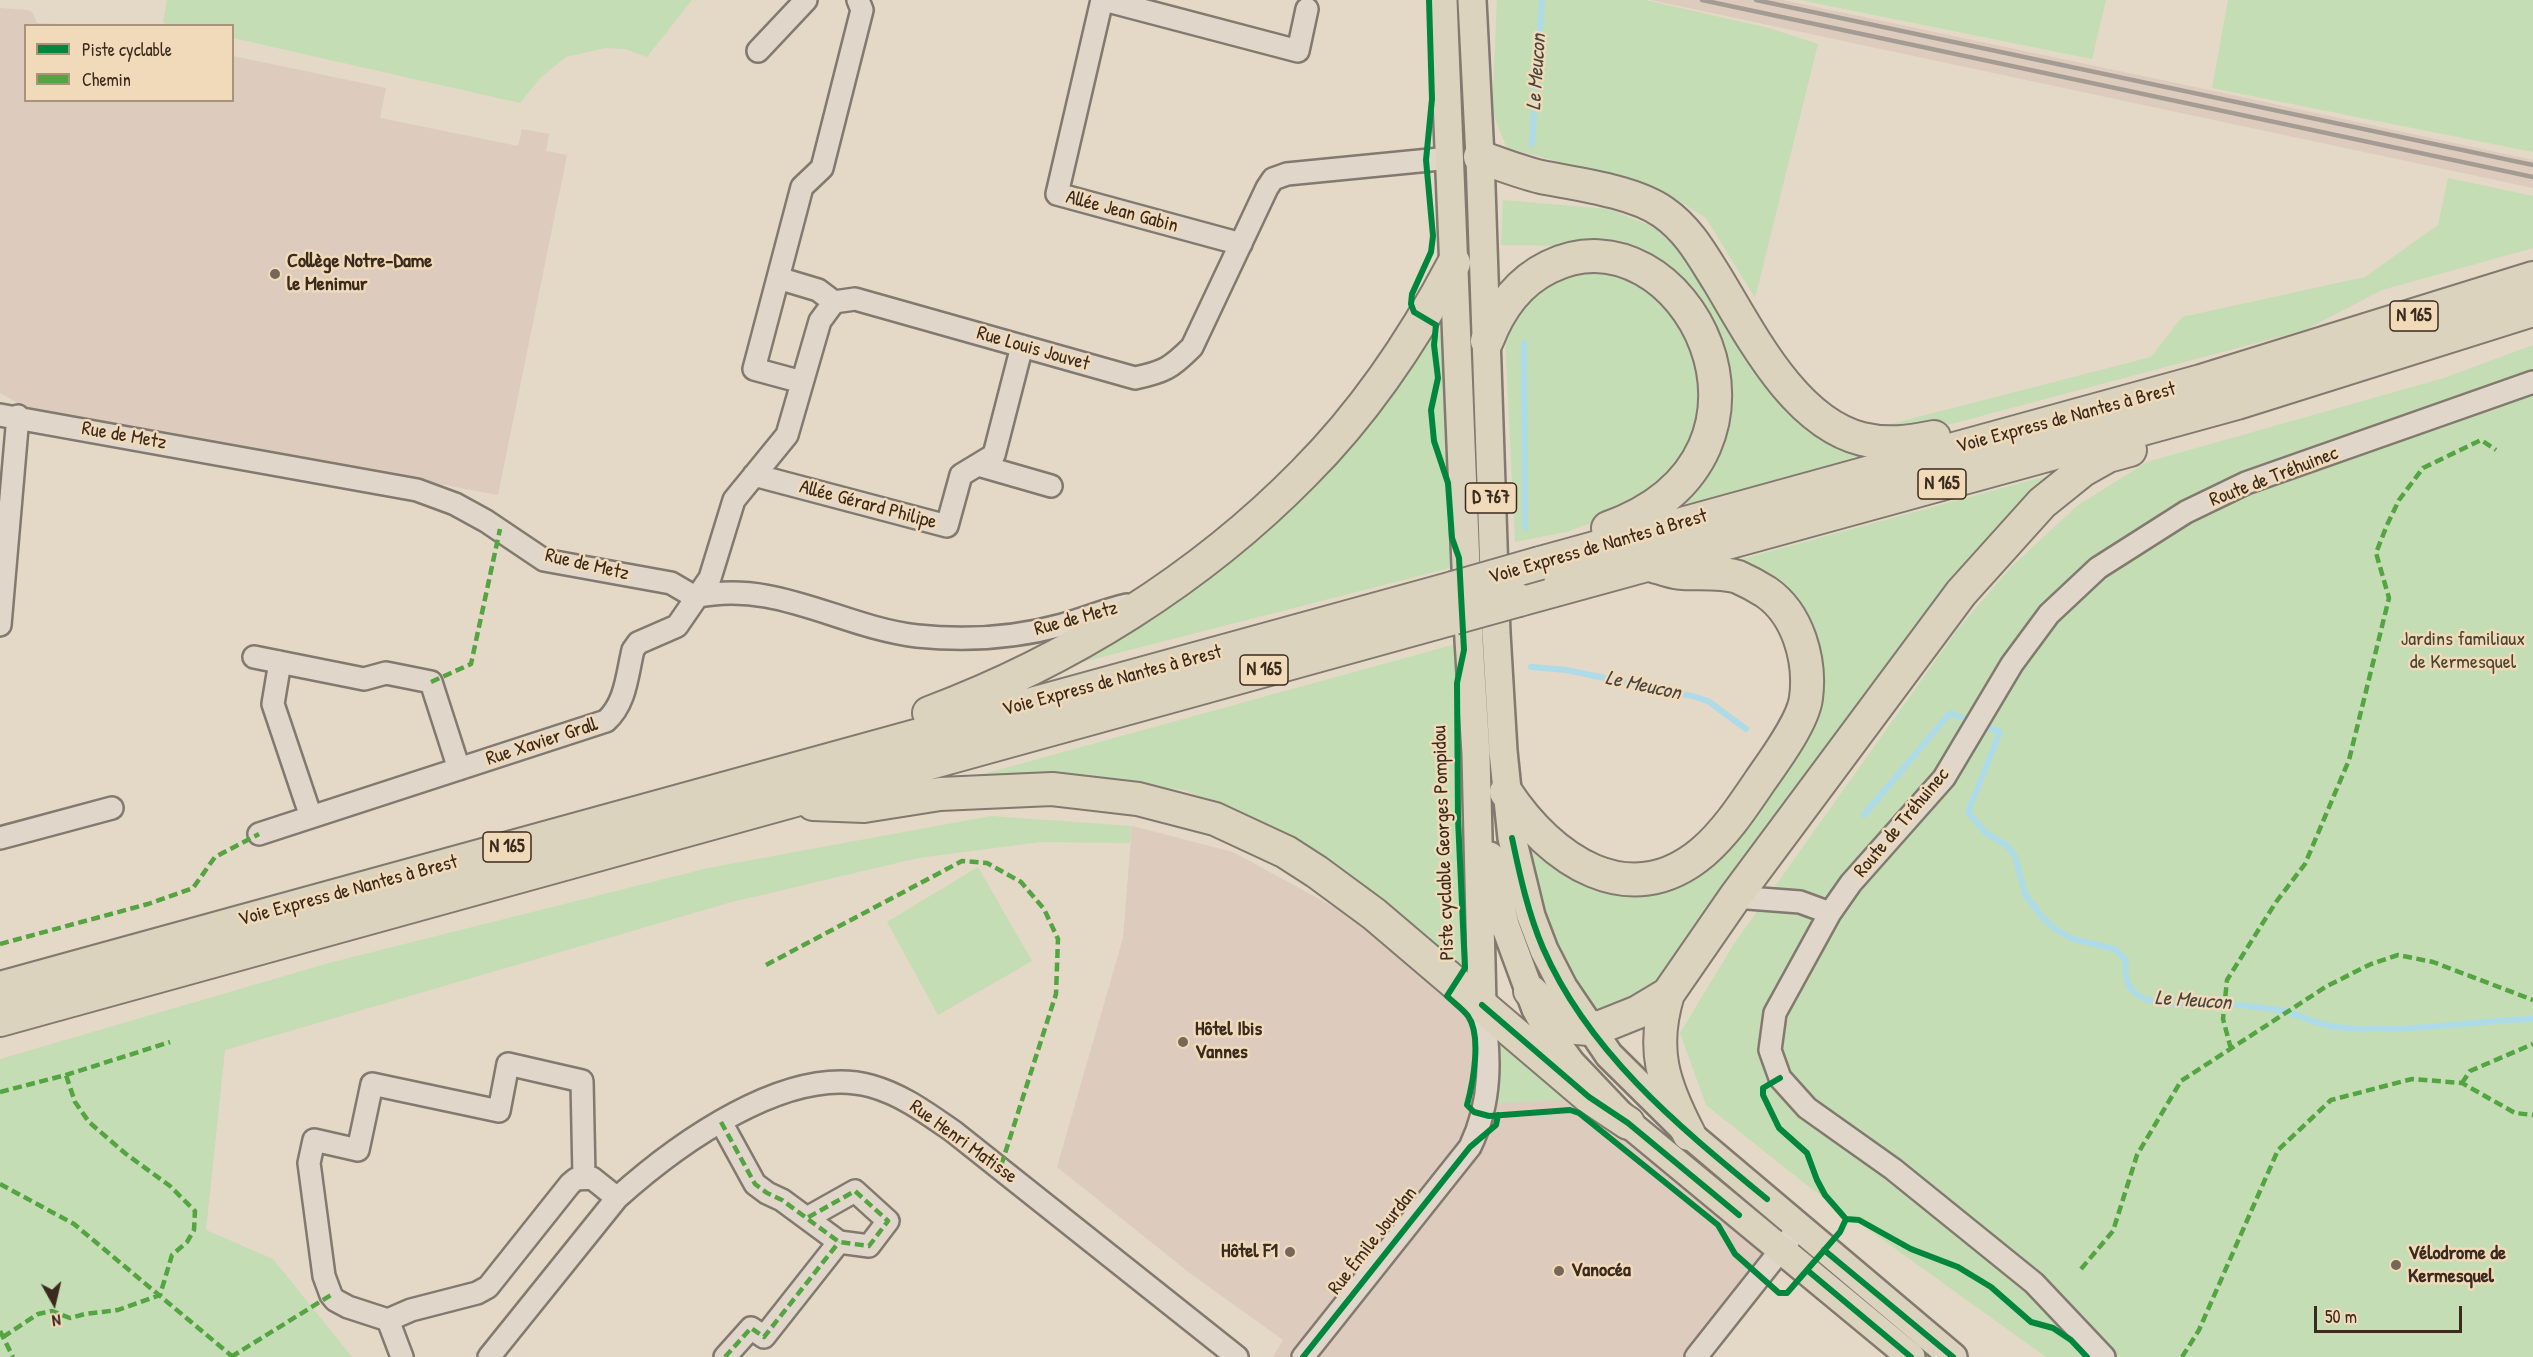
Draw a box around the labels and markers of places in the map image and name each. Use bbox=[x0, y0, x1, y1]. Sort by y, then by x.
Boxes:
place label: Collège Notre-Dame le Menimur bbox=[287, 250, 432, 297]
marker: Collège Notre-Dame le Menimur bbox=[268, 267, 282, 281]
place label: Hôtel Ibis Vannes bbox=[1195, 1018, 1262, 1065]
marker: Hôtel Ibis Vannes bbox=[1176, 1035, 1190, 1049]
place label: Hôtel F1 bbox=[1221, 1240, 1278, 1264]
place label: Vélodrome de Kermesquel bbox=[2408, 1242, 2506, 1289]
marker: Hôtel F1 bbox=[1283, 1245, 1297, 1259]
marker: Vélodrome de Kermesquel bbox=[2389, 1258, 2403, 1272]
place label: Vanocéa bbox=[1571, 1259, 1631, 1283]
marker: Vanocéa bbox=[1552, 1264, 1566, 1278]

